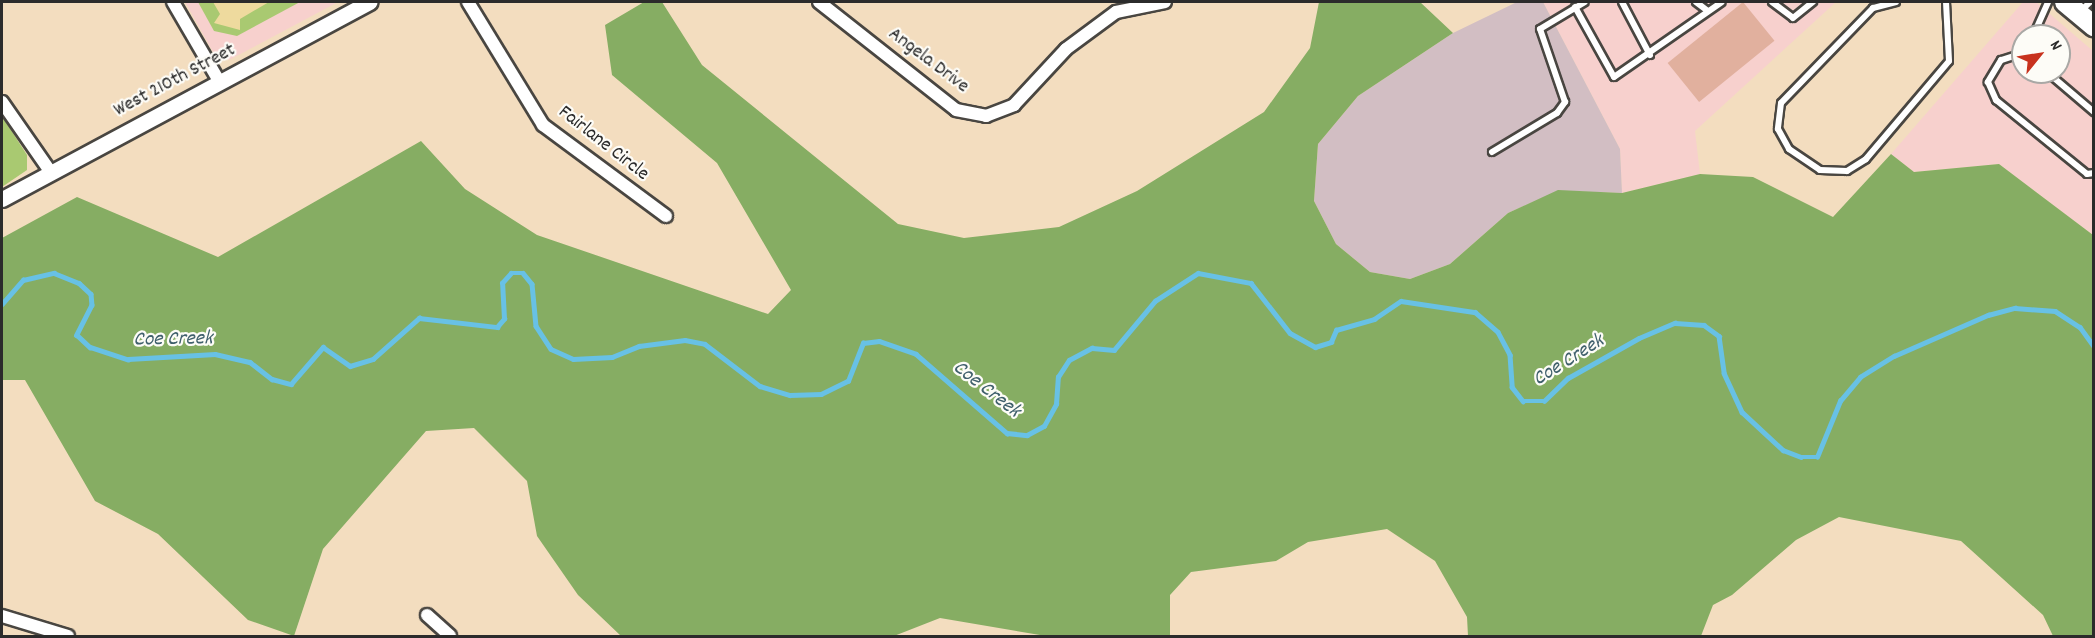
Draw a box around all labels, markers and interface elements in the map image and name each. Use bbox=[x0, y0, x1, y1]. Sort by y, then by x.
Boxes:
street label: Angela Drive bbox=[883, 23, 973, 99]
north arrow bbox=[2011, 24, 2071, 84]
text: N bbox=[2043, 37, 2067, 55]
street label: West 210th Street bbox=[110, 39, 240, 123]
street label: Fairlane Circle bbox=[553, 101, 653, 187]
water label: Coe Creek bbox=[133, 327, 213, 353]
water label: Coe Creek bbox=[1529, 329, 1609, 393]
water label: Coe Creek bbox=[947, 356, 1025, 424]

